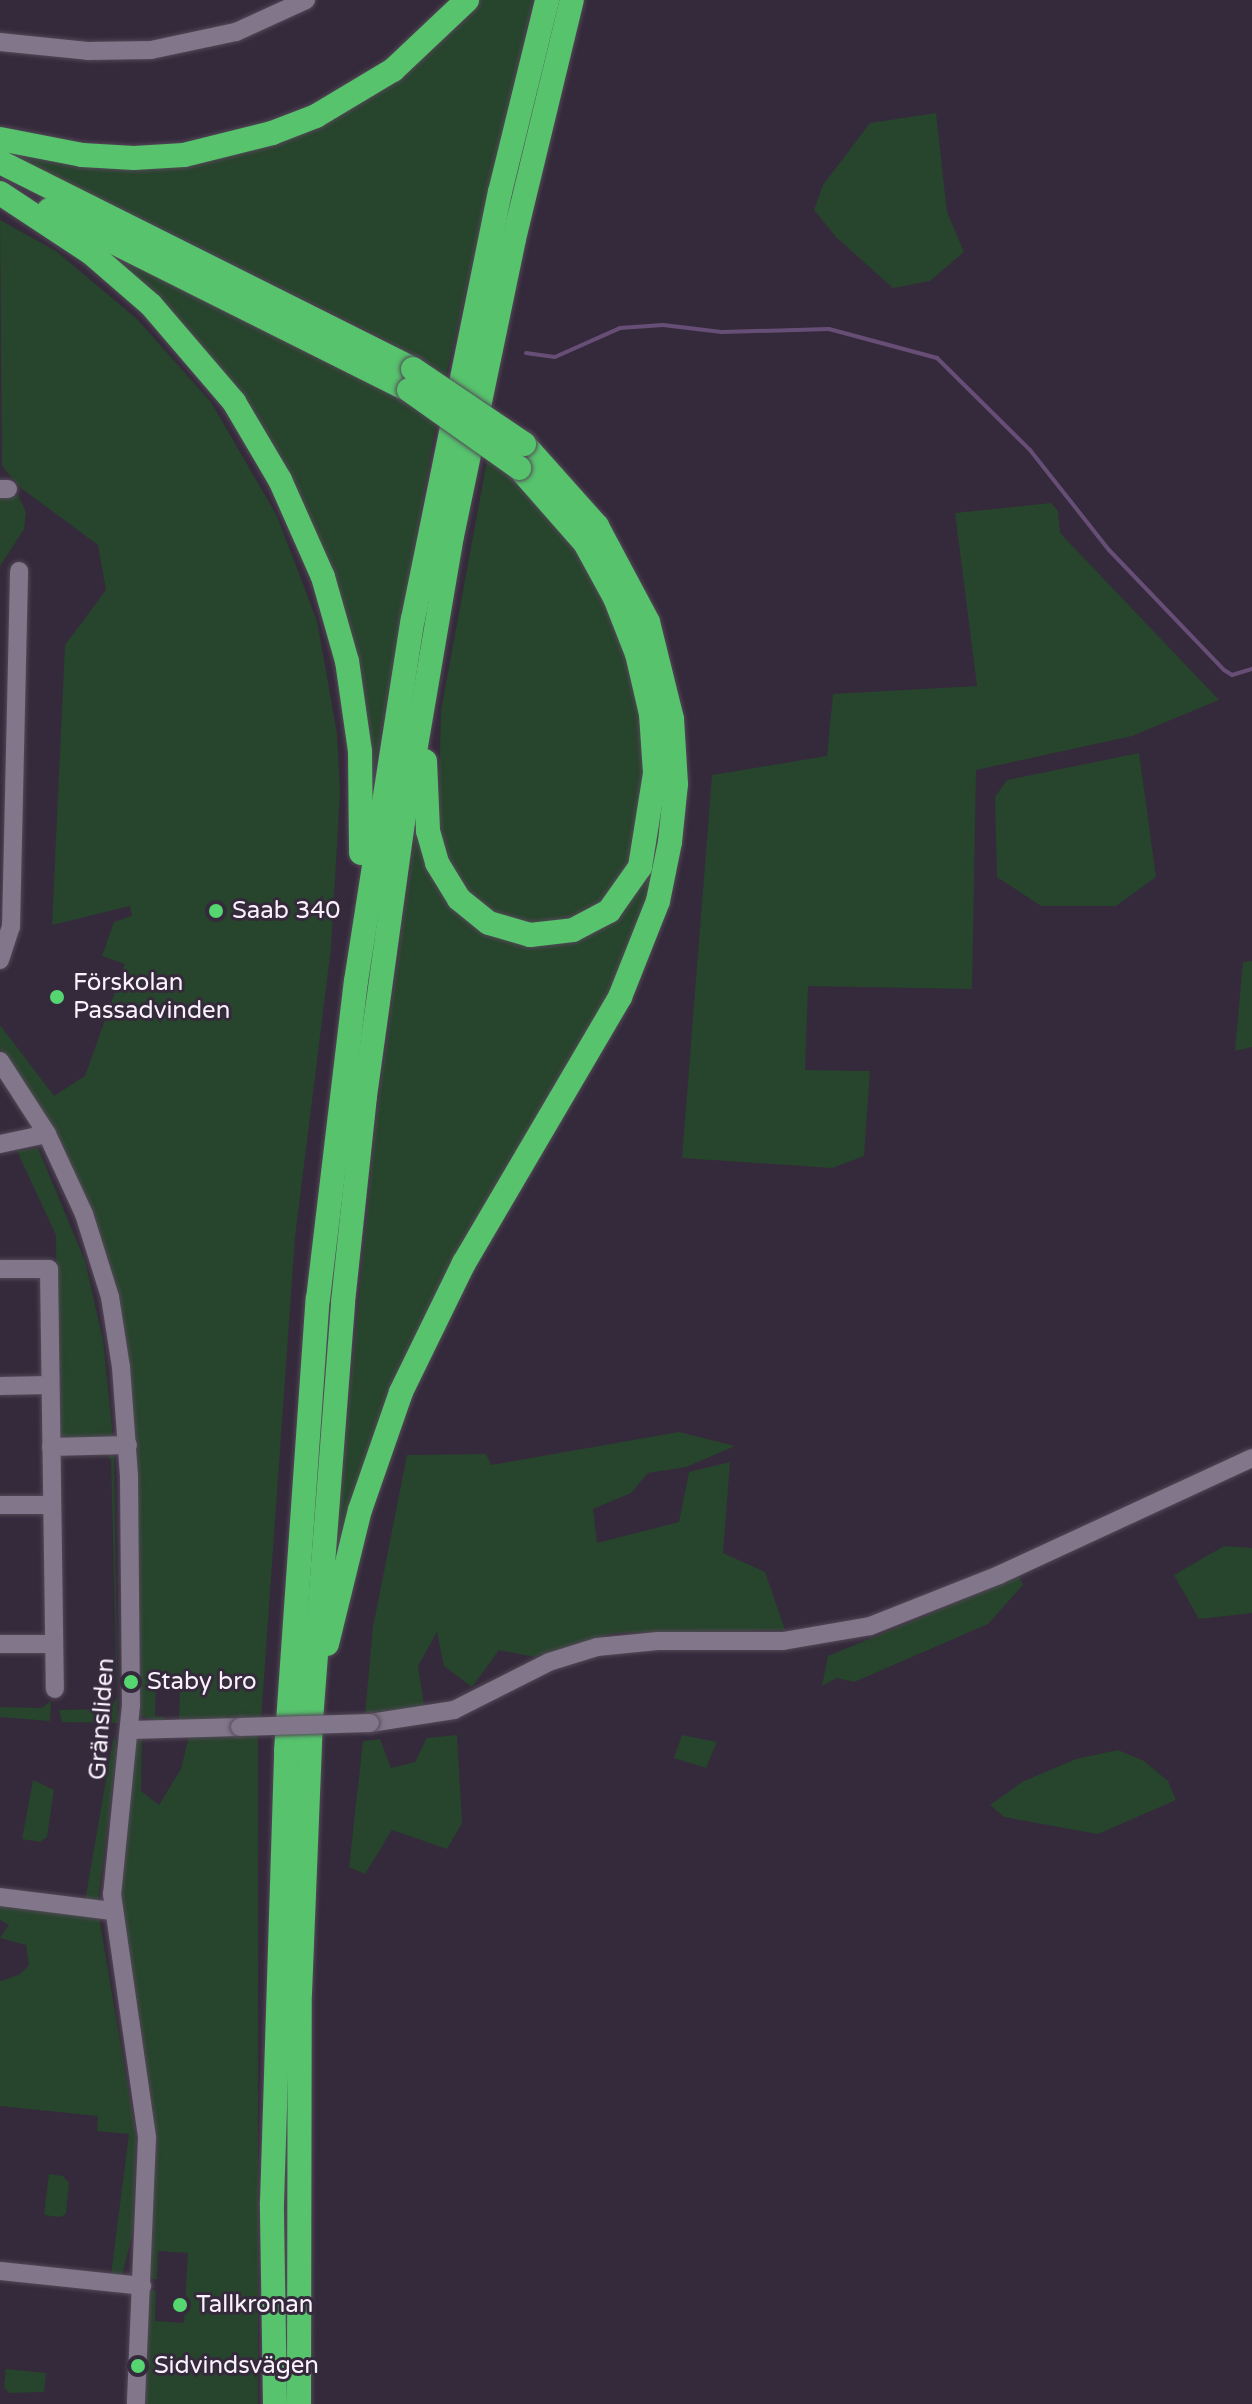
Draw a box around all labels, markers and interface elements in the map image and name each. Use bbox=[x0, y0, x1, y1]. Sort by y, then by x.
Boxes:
place label: Saab 340 bbox=[232, 897, 340, 925]
marker: Saab 340 bbox=[207, 902, 225, 920]
place label: Förskolan Passadvinden bbox=[73, 969, 230, 1025]
marker: Förskolan Passadvinden bbox=[48, 988, 66, 1006]
street label: Gränsliden bbox=[83, 1657, 121, 1781]
place label: Staby bro bbox=[147, 1668, 257, 1696]
marker: Staby bro bbox=[122, 1673, 140, 1691]
place label: Tallkronan bbox=[196, 2291, 313, 2319]
marker: Tallkronan bbox=[171, 2296, 189, 2314]
place label: Sidvindsvägen bbox=[154, 2352, 319, 2380]
marker: Sidvindsvägen bbox=[129, 2357, 147, 2375]

